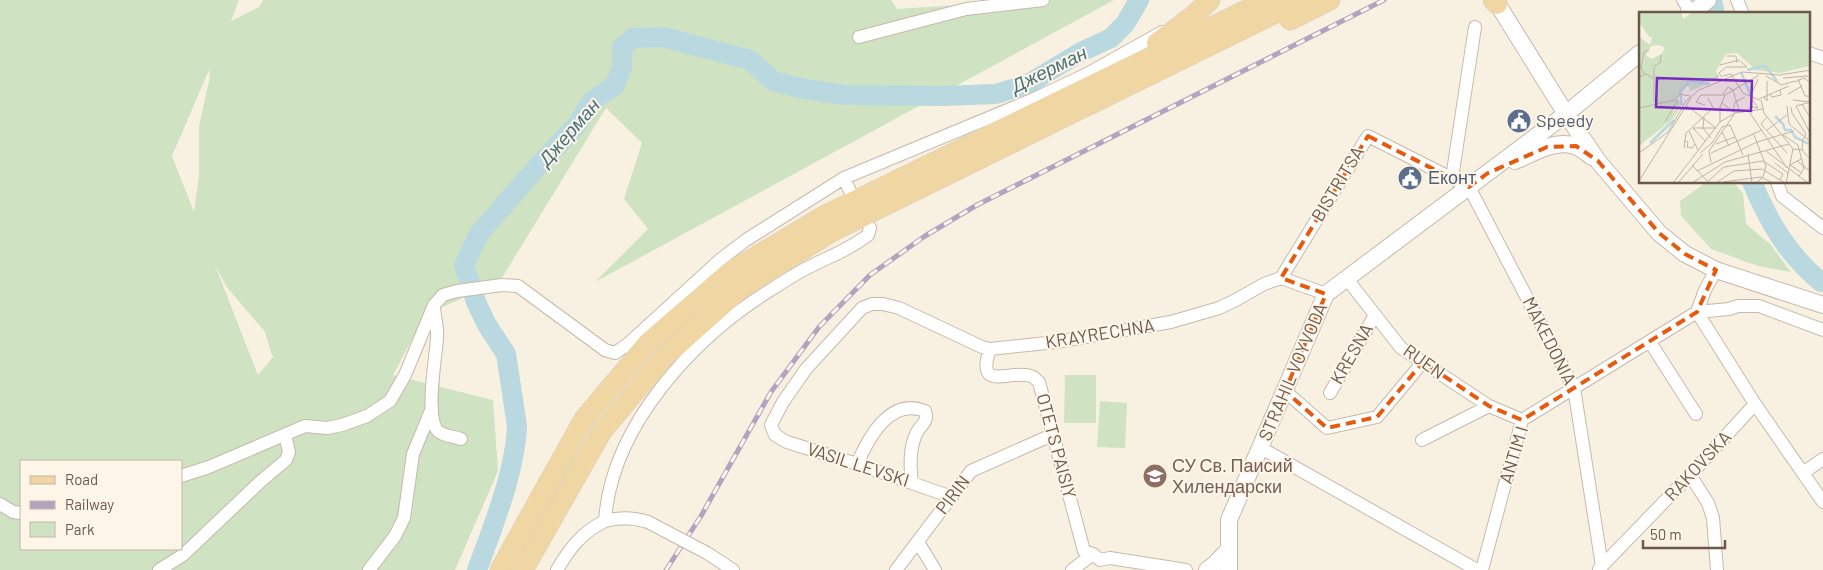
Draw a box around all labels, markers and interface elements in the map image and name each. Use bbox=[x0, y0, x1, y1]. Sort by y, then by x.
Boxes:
inset map bbox=[1639, 12, 1810, 184]
water label: Джерман bbox=[1005, 40, 1091, 98]
water label: Джерман bbox=[532, 93, 604, 171]
public building icon: Speedy bbox=[1506, 108, 1532, 134]
place label: Speedy bbox=[1536, 109, 1594, 131]
street label: BISTRITSA bbox=[1306, 142, 1368, 225]
public building icon: Еконт bbox=[1397, 165, 1423, 191]
place label: Еконт bbox=[1428, 166, 1476, 188]
street label: MAKEDONIA bbox=[1518, 293, 1581, 388]
street label: STRAHIL VOYVODA bbox=[1253, 299, 1331, 444]
street label: KRAYRECHNA bbox=[1044, 314, 1156, 352]
street label: KRESNA bbox=[1325, 319, 1377, 388]
street label: RUEN bbox=[1400, 339, 1450, 383]
street label: OTETS PAISIY bbox=[1032, 391, 1082, 501]
street label: ANTIM I bbox=[1494, 423, 1532, 486]
street label: RAKOVSKA bbox=[1659, 426, 1735, 505]
street label: VASIL LEVSKI bbox=[804, 437, 912, 491]
place label: СУ Св. Паисий Хилендарски bbox=[1172, 454, 1293, 497]
legend bbox=[20, 460, 182, 550]
school or university icon: СУ Св. Паисий Хилендарски bbox=[1142, 463, 1168, 489]
text: Road bbox=[65, 470, 98, 488]
street label: PIRIN bbox=[930, 471, 974, 518]
text: Railway bbox=[65, 495, 114, 513]
scale bar bbox=[1643, 518, 1726, 550]
text: Park bbox=[65, 520, 95, 538]
text: 50 m bbox=[1650, 525, 1682, 543]

